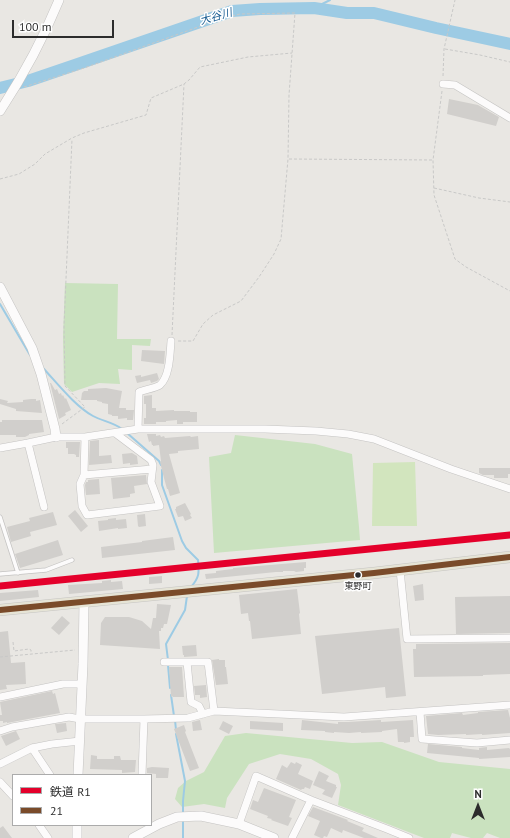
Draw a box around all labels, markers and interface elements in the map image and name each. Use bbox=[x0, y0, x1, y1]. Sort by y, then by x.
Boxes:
water label: 大谷川 bbox=[198, 6, 234, 28]
scale bar bbox=[14, 12, 116, 38]
text: 100 m bbox=[19, 19, 52, 34]
marker: 東野町 bbox=[353, 570, 363, 580]
place label: 東野町 bbox=[345, 581, 371, 591]
legend bbox=[12, 774, 152, 826]
text: 鉄道 R1 bbox=[50, 784, 91, 799]
north arrow bbox=[458, 786, 498, 826]
text: N bbox=[474, 787, 482, 801]
text: 21 bbox=[50, 803, 63, 818]

